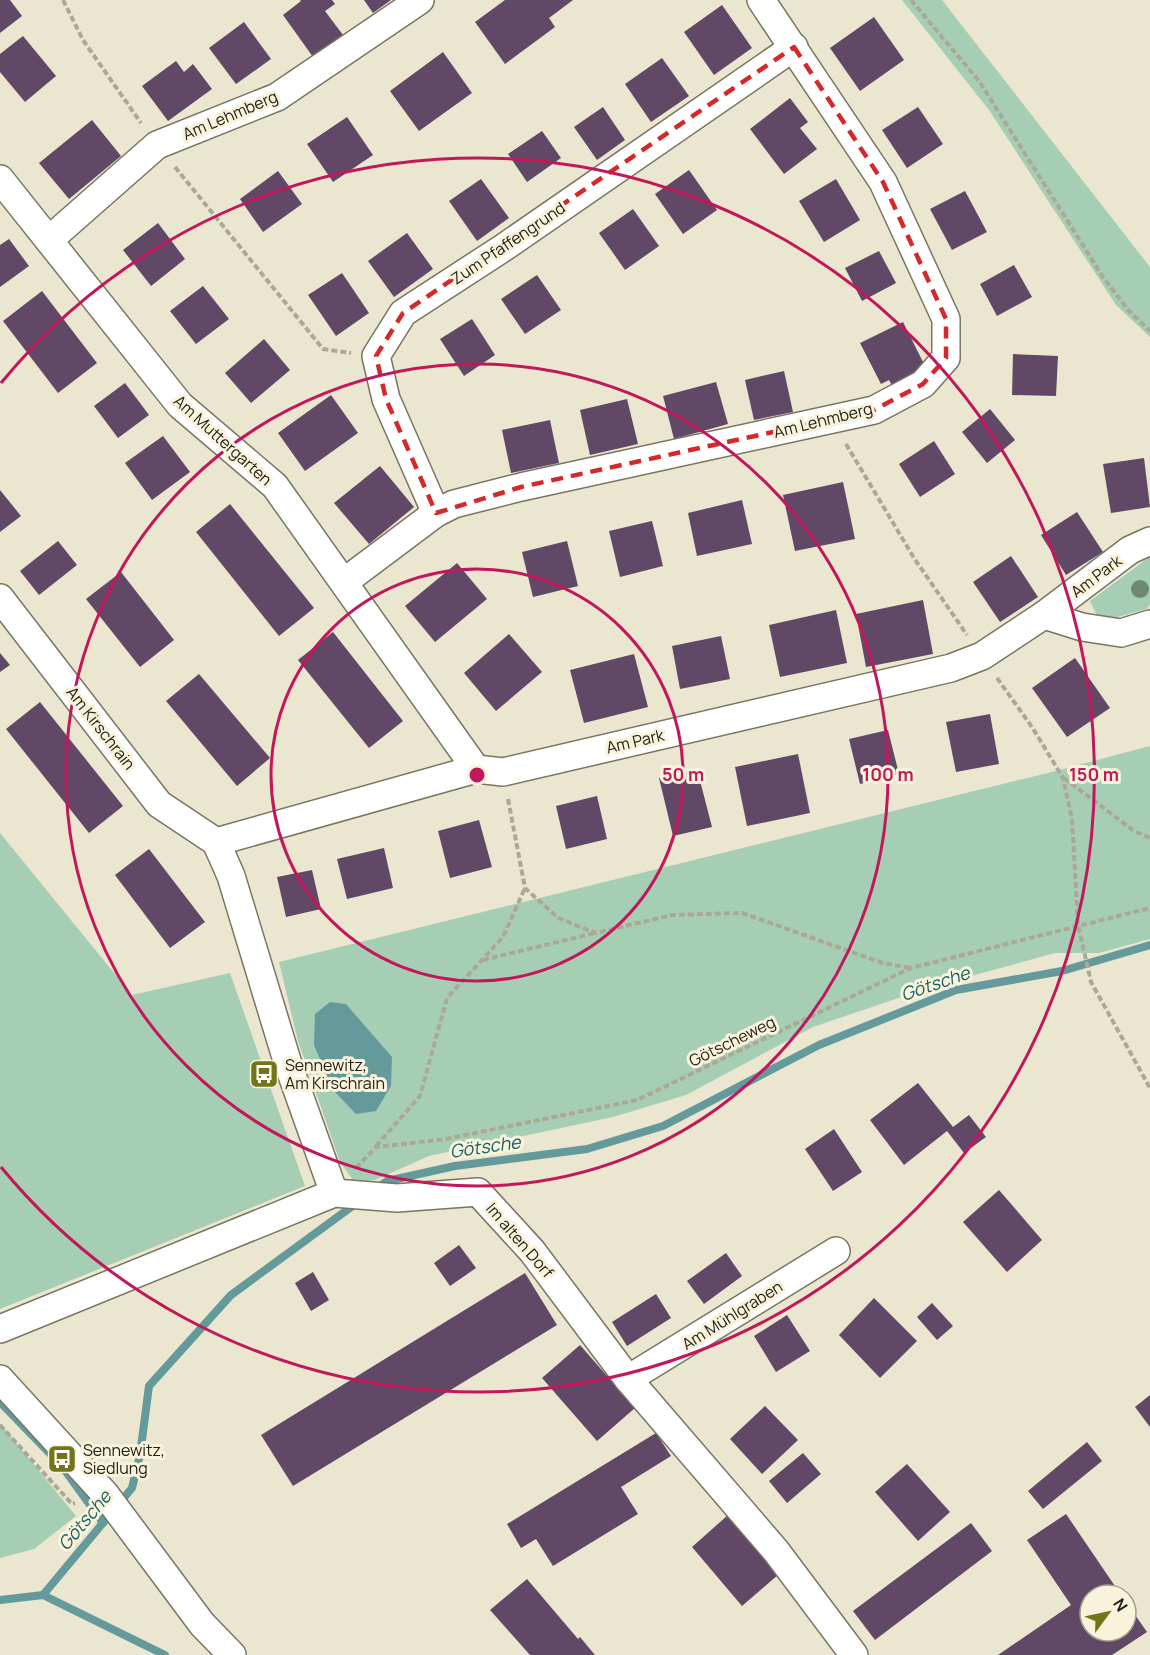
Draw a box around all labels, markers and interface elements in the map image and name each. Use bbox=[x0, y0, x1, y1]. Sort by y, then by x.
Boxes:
street label: Am Lehmberg bbox=[179, 85, 281, 145]
street label: Zum Pfaffengrund bbox=[447, 197, 569, 289]
street label: Am Muttergarten bbox=[169, 390, 277, 490]
street label: Am Lehmberg bbox=[771, 397, 875, 443]
street label: Am Park bbox=[1066, 549, 1127, 602]
street label: Am Kirschrain bbox=[62, 682, 140, 774]
street label: Am Park bbox=[604, 723, 667, 758]
text: 50 m bbox=[662, 762, 704, 786]
text: 100 m bbox=[862, 762, 914, 786]
text: 150 m bbox=[1069, 762, 1119, 786]
centre of rings bbox=[467, 765, 487, 785]
water label: Götsche bbox=[897, 960, 974, 1006]
street label: Götscheweg bbox=[685, 1011, 779, 1071]
place label: Sennewitz, Am Kirschrain bbox=[285, 1054, 385, 1094]
bus stop icon: Sennewitz, Am Kirschrain bbox=[248, 1058, 280, 1090]
water label: Götsche bbox=[448, 1129, 523, 1163]
street label: Im alten Dorf bbox=[481, 1198, 559, 1282]
street label: Am Mühlgraben bbox=[677, 1275, 787, 1355]
place label: Sennewitz, Siedlung bbox=[83, 1439, 165, 1479]
bus stop icon: Sennewitz, Siedlung bbox=[46, 1443, 78, 1475]
water label: Götsche bbox=[52, 1484, 117, 1555]
north arrow bbox=[1078, 1583, 1138, 1643]
text: N bbox=[1108, 1594, 1133, 1616]

